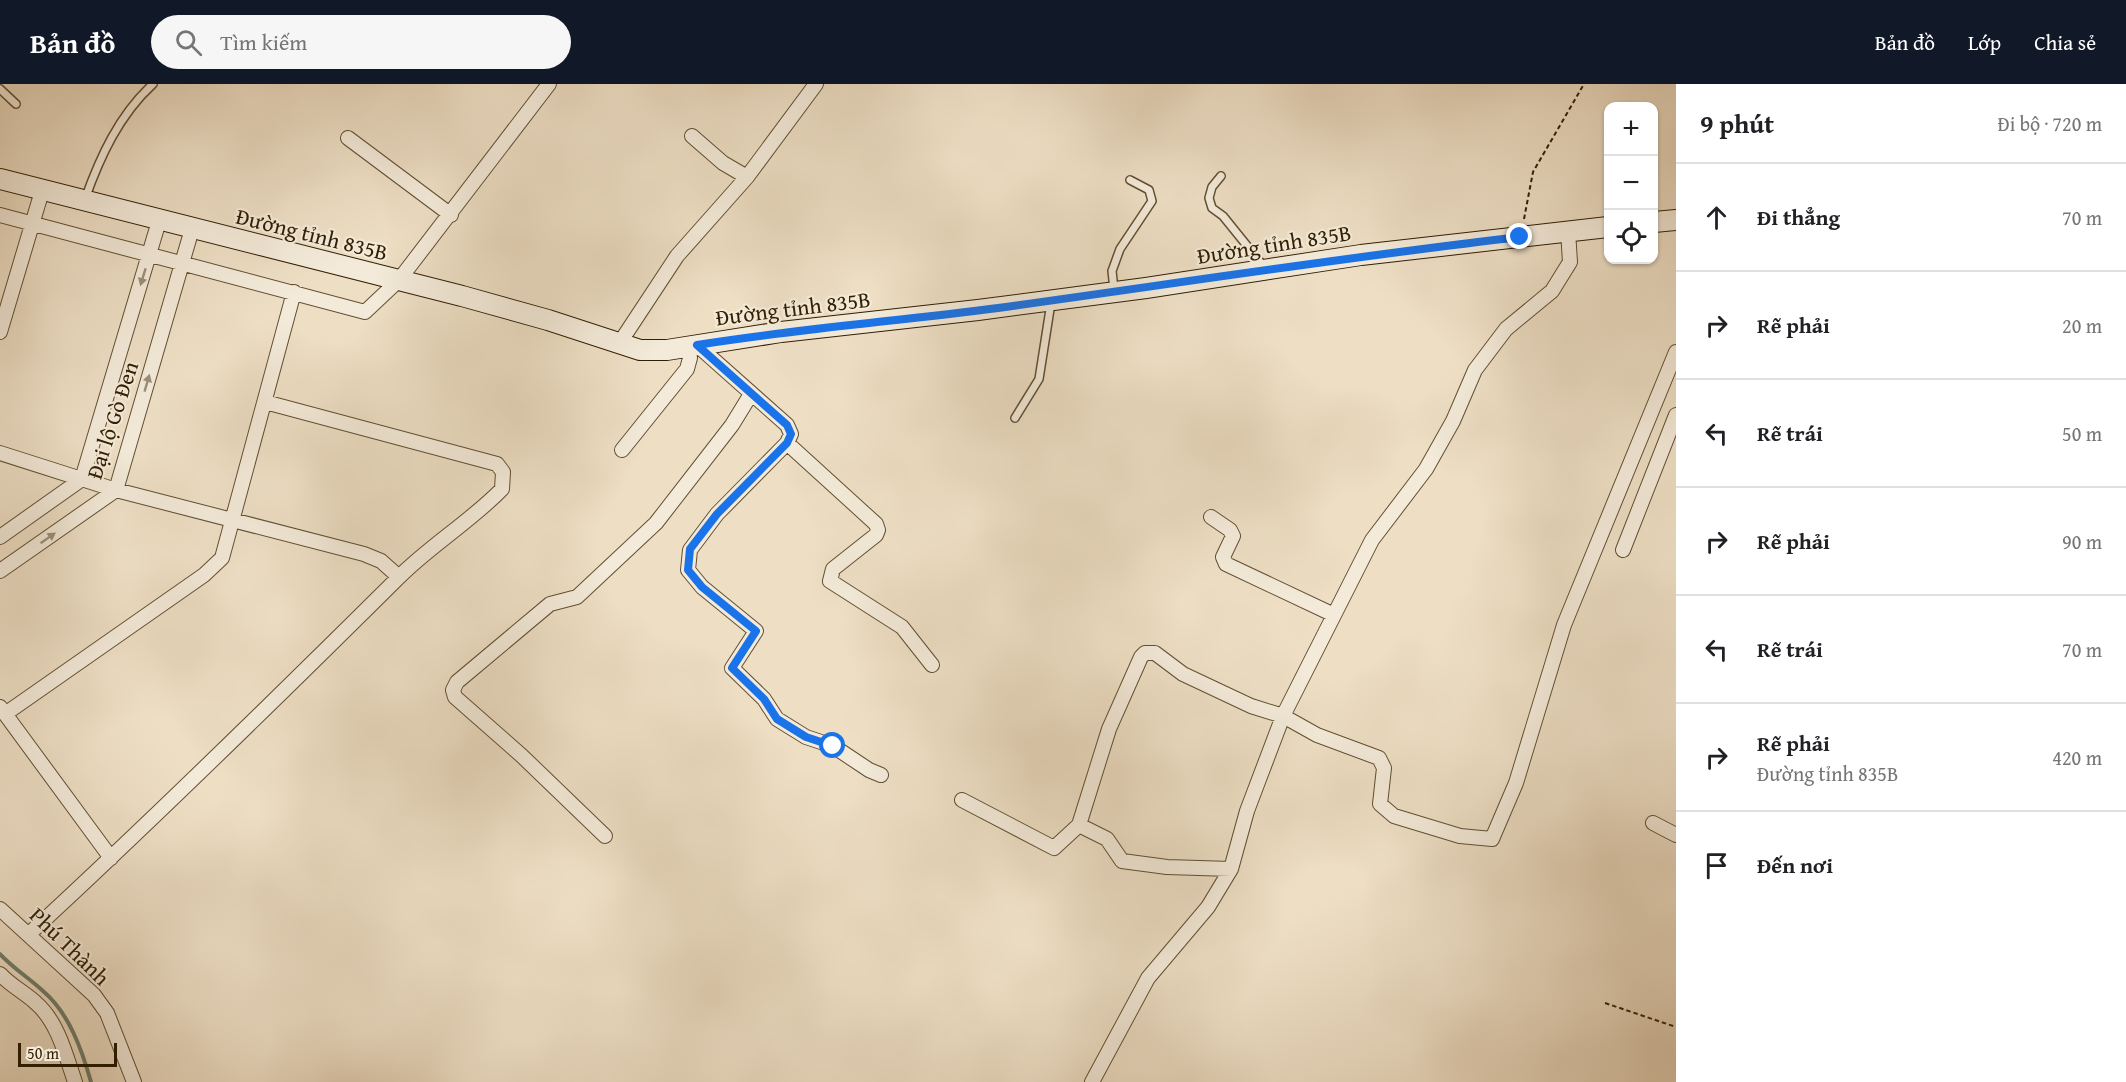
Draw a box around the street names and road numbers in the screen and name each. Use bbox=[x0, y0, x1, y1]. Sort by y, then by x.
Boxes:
street label: Đường tỉnh 835B bbox=[233, 200, 391, 268]
street label: Đường tỉnh 835B bbox=[1195, 216, 1353, 272]
street label: Đường tỉnh 835B bbox=[714, 283, 872, 333]
street label: Đại lộ Gò Đen bbox=[78, 356, 146, 483]
street label: Phú Thành bbox=[23, 900, 118, 993]

